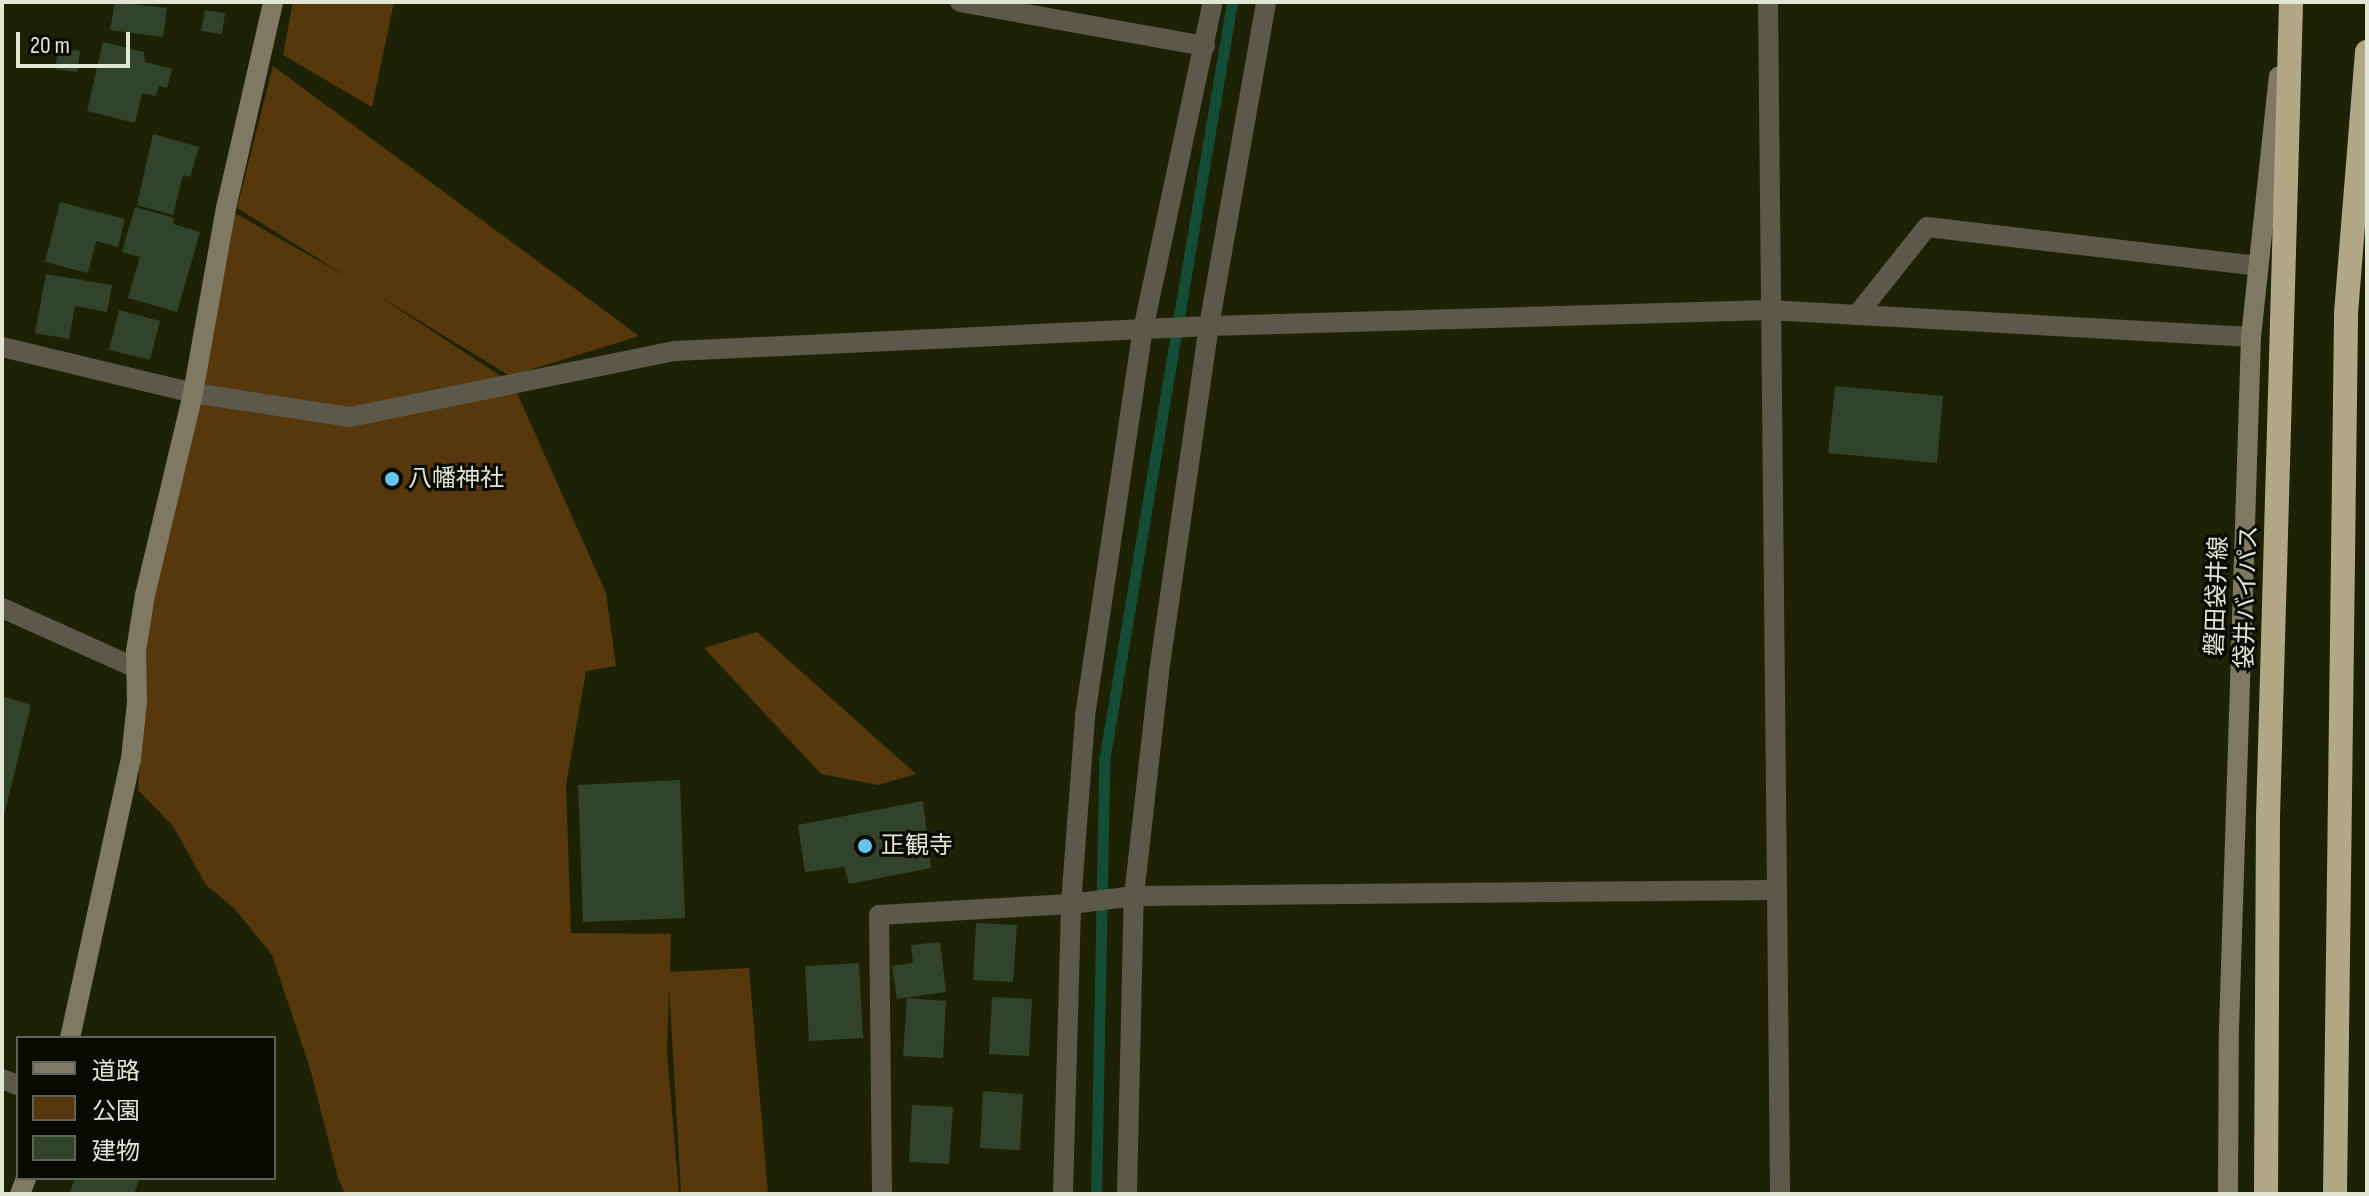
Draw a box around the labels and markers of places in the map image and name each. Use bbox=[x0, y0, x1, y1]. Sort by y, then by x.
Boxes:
place label: 八幡神社 bbox=[408, 465, 504, 493]
marker: 八幡神社 bbox=[383, 470, 401, 488]
place label: 正観寺 bbox=[881, 832, 953, 860]
marker: 正観寺 bbox=[856, 837, 874, 855]

